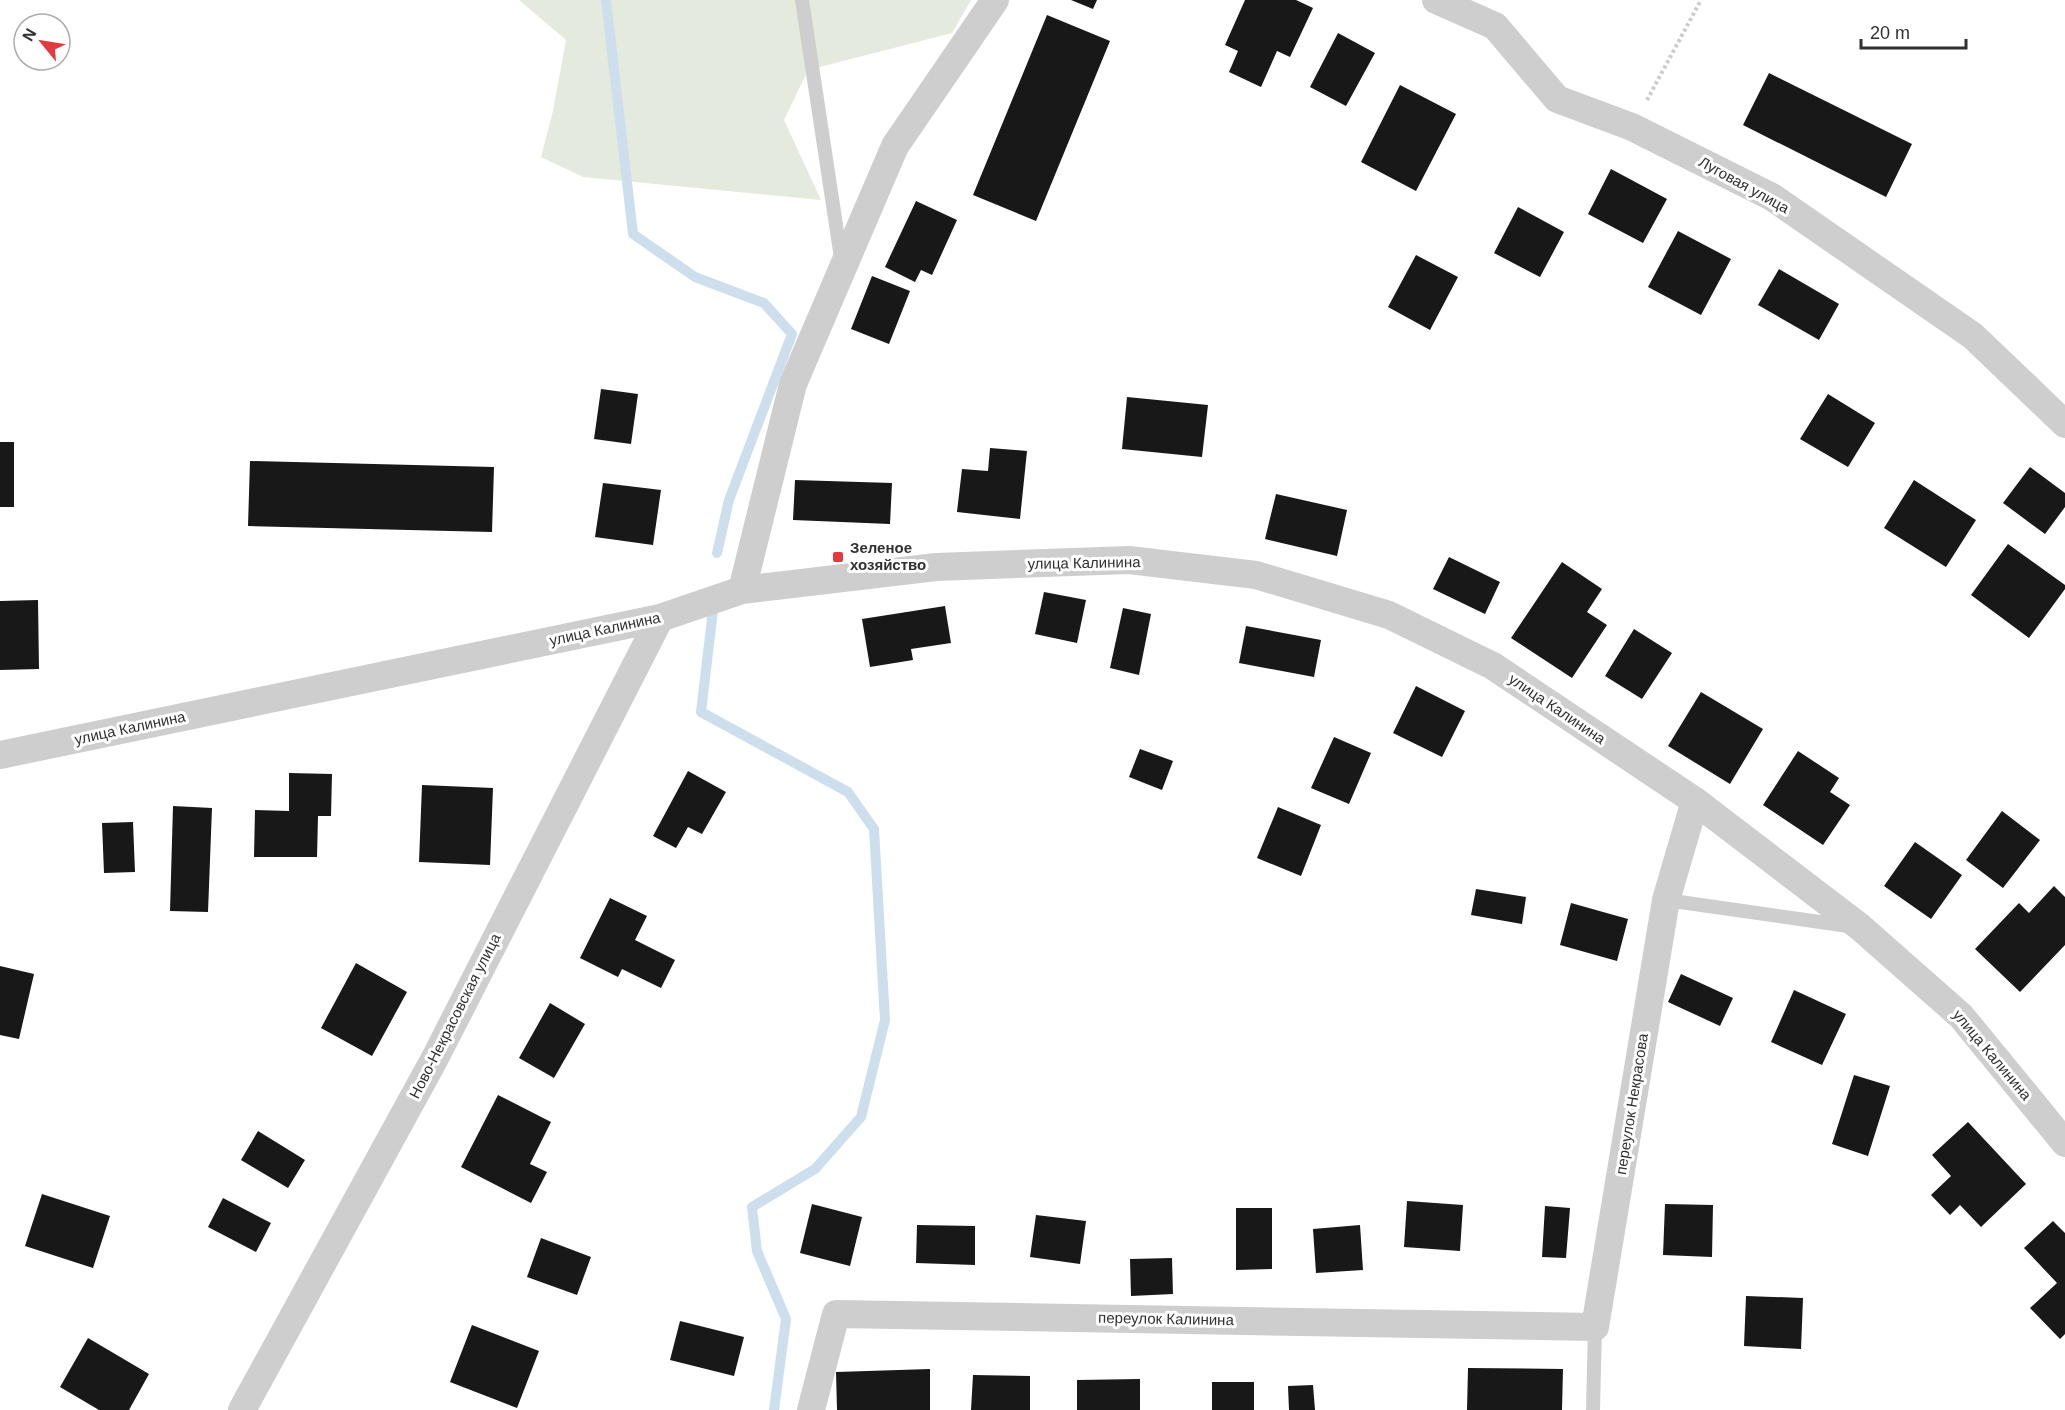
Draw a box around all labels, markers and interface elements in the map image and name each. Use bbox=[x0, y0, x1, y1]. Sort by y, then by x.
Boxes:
north arrow bbox=[12, 12, 72, 72]
scale bar bbox=[1861, 12, 1966, 50]
text: 20 m bbox=[1870, 23, 1910, 43]
text: N bbox=[19, 25, 40, 44]
street label: Луговая улица bbox=[1696, 153, 1793, 217]
place label: Зеленое хозяйство bbox=[850, 539, 926, 573]
marker: Зеленое хозяйство bbox=[831, 550, 845, 564]
street label: улица Калинина bbox=[1027, 553, 1141, 572]
street label: улица Калинина bbox=[548, 608, 663, 649]
street label: улица Калинина bbox=[1506, 670, 1609, 748]
street label: улица Калинина bbox=[73, 707, 188, 748]
street label: Ново-Некрасовская улица bbox=[405, 930, 504, 1101]
street label: улица Калинина bbox=[1950, 1006, 2036, 1104]
street label: переулок Некрасова bbox=[1612, 1031, 1651, 1176]
street label: переулок Калинина bbox=[1098, 1309, 1235, 1328]

